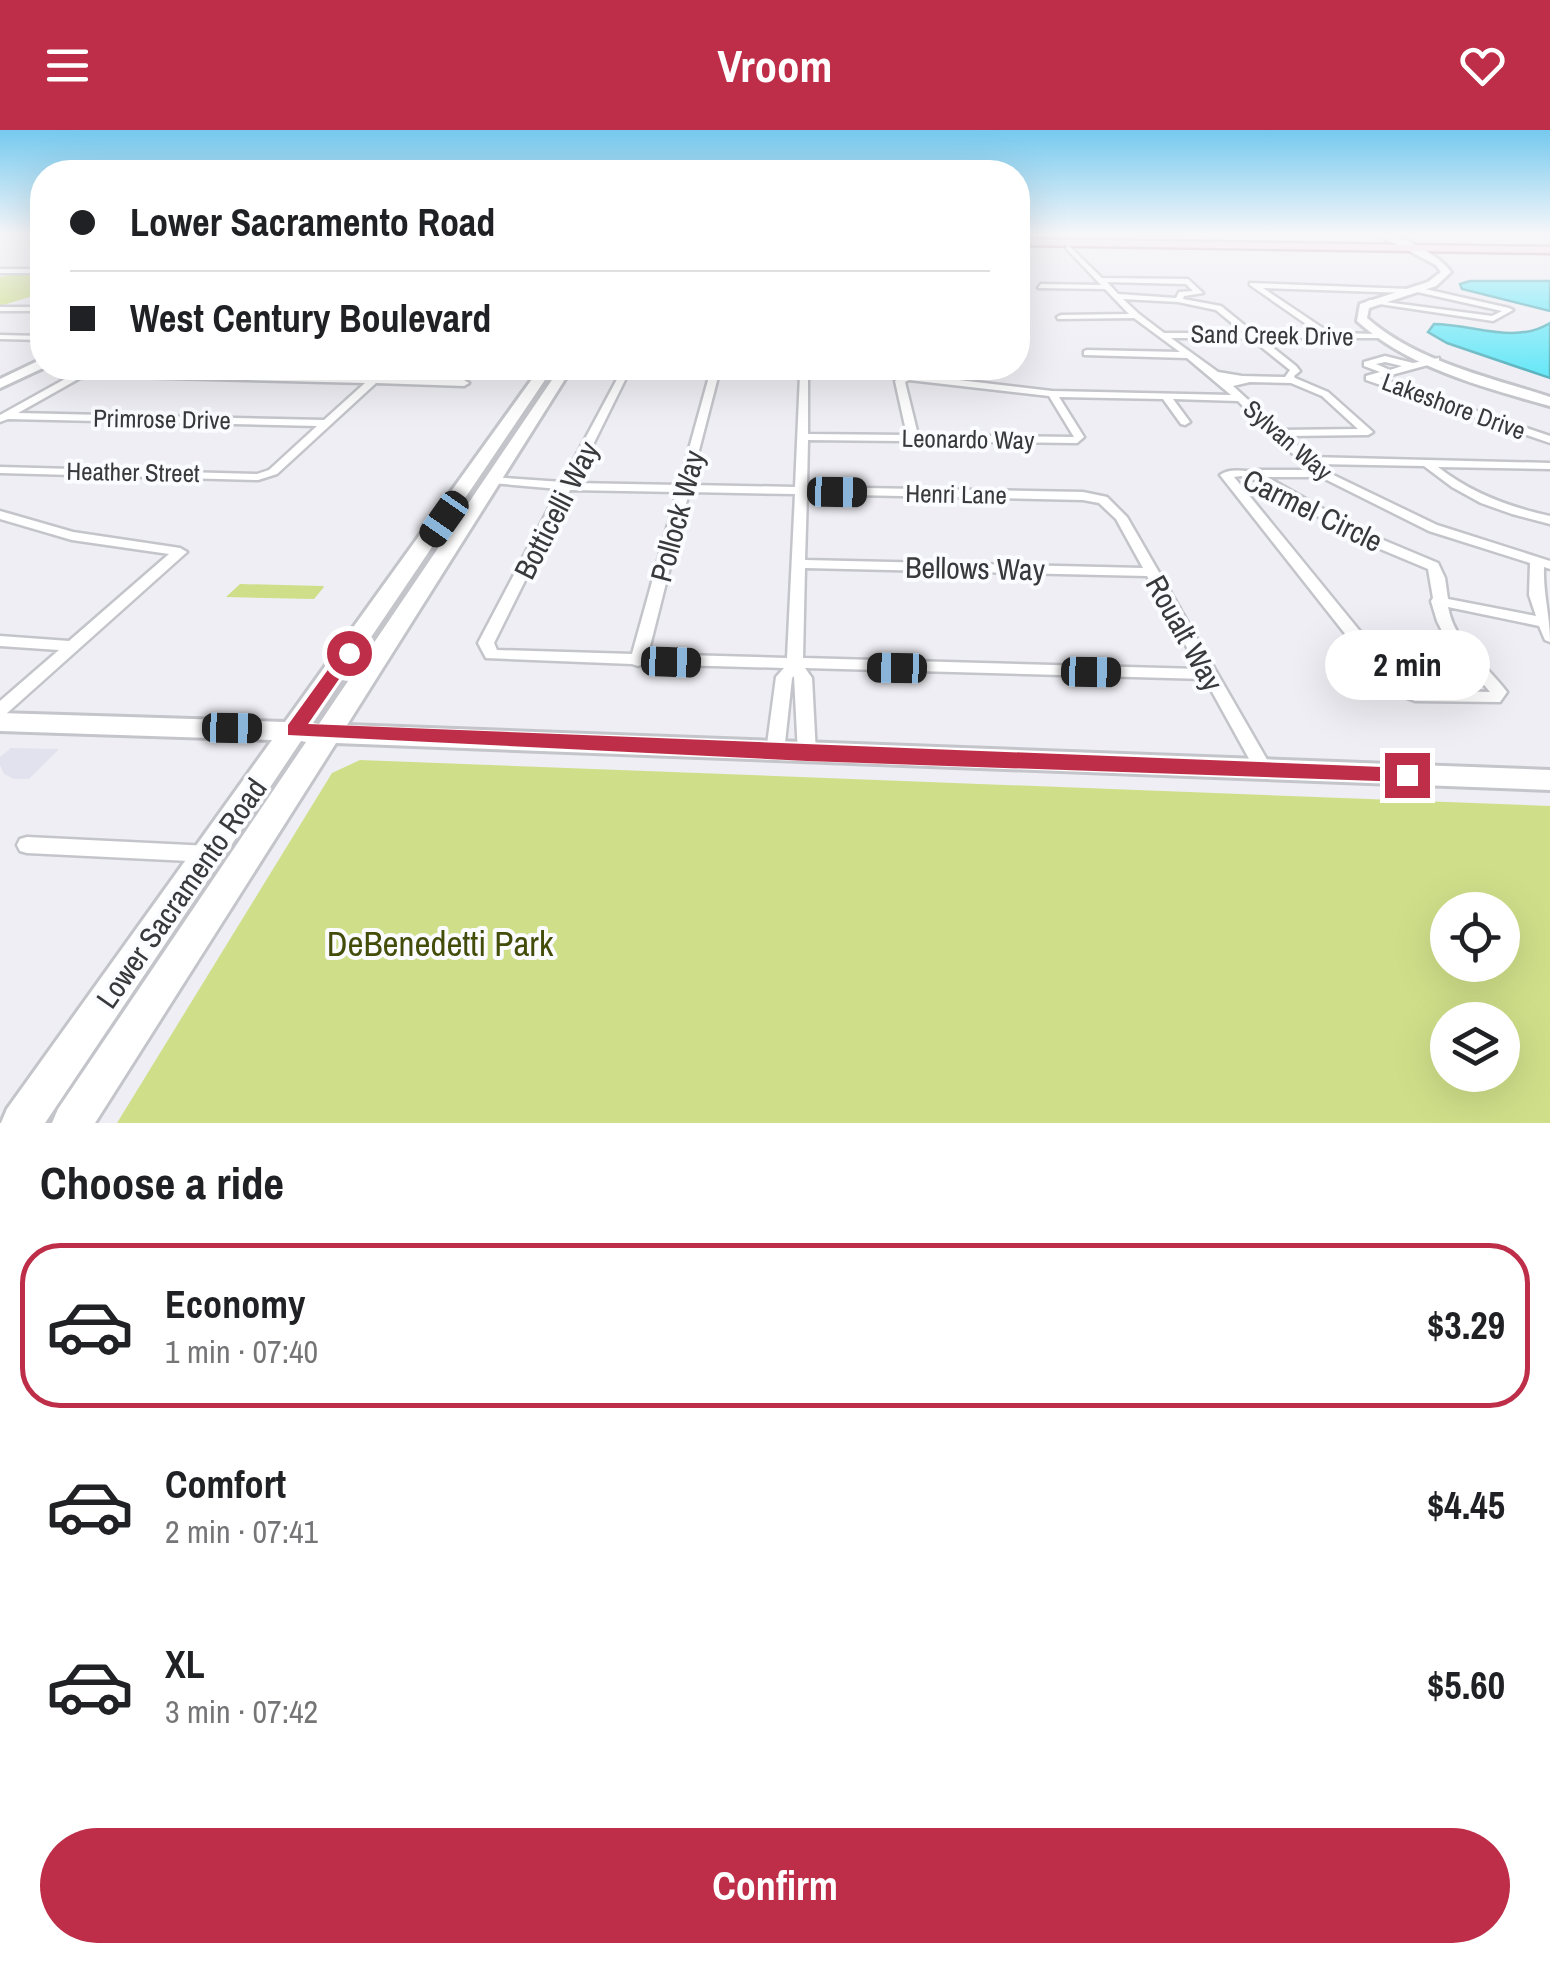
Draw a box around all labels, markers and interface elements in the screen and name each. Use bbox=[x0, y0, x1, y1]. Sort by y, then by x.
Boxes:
text: Vroom bbox=[718, 35, 832, 96]
icon: menu bbox=[40, 38, 95, 93]
icon: heart bbox=[1455, 38, 1510, 93]
text: Lower Sacramento Road bbox=[130, 197, 495, 248]
text: West Century Boulevard bbox=[130, 293, 491, 344]
street label: Sand Creek Drive bbox=[1190, 317, 1354, 353]
street label: Lakeshore Drive bbox=[1378, 364, 1530, 448]
street label: Sylvan Way bbox=[1236, 392, 1340, 489]
street label: Primrose Drive bbox=[93, 401, 231, 437]
street label: Leonardo Way bbox=[901, 421, 1035, 457]
street label: Botticelli Way bbox=[504, 434, 608, 586]
street label: Pollock Way bbox=[640, 445, 714, 586]
street label: Heather Street bbox=[66, 454, 200, 490]
street label: Carmel Circle bbox=[1237, 459, 1389, 561]
car bbox=[807, 476, 867, 508]
street label: Henri Lane bbox=[905, 476, 1007, 512]
car bbox=[415, 486, 473, 552]
street label: Bellows Way bbox=[905, 547, 1046, 589]
street label: Roualt Way bbox=[1137, 568, 1233, 699]
callout: 2 min bbox=[1324, 630, 1490, 700]
route start bbox=[327, 631, 372, 676]
text: 2 min bbox=[1373, 643, 1442, 686]
car bbox=[640, 646, 702, 678]
car bbox=[867, 652, 927, 684]
car bbox=[1061, 656, 1121, 688]
car bbox=[202, 712, 262, 744]
route end bbox=[1385, 753, 1430, 798]
street label: Lower Sacramento Road bbox=[87, 770, 275, 1016]
map controls bbox=[1430, 892, 1520, 1092]
button: locate bbox=[1430, 892, 1520, 982]
park label: DeBenedetti Park bbox=[327, 920, 554, 967]
button: layers bbox=[1430, 1002, 1520, 1092]
text: Choose a ride bbox=[40, 1152, 284, 1213]
text: Economy bbox=[165, 1279, 305, 1330]
icon: car bbox=[45, 1281, 135, 1371]
text: $3.29 bbox=[1427, 1300, 1505, 1351]
text: 1 min · 07:40 bbox=[165, 1330, 318, 1373]
text: Comfort bbox=[165, 1459, 286, 1510]
icon: car bbox=[45, 1461, 135, 1551]
text: $4.45 bbox=[1427, 1480, 1505, 1531]
text: 2 min · 07:41 bbox=[165, 1510, 318, 1553]
text: XL bbox=[165, 1639, 205, 1690]
icon: car bbox=[45, 1641, 135, 1731]
text: $5.60 bbox=[1427, 1660, 1505, 1711]
text: 3 min · 07:42 bbox=[165, 1690, 318, 1733]
button: Confirm bbox=[40, 1828, 1510, 1943]

